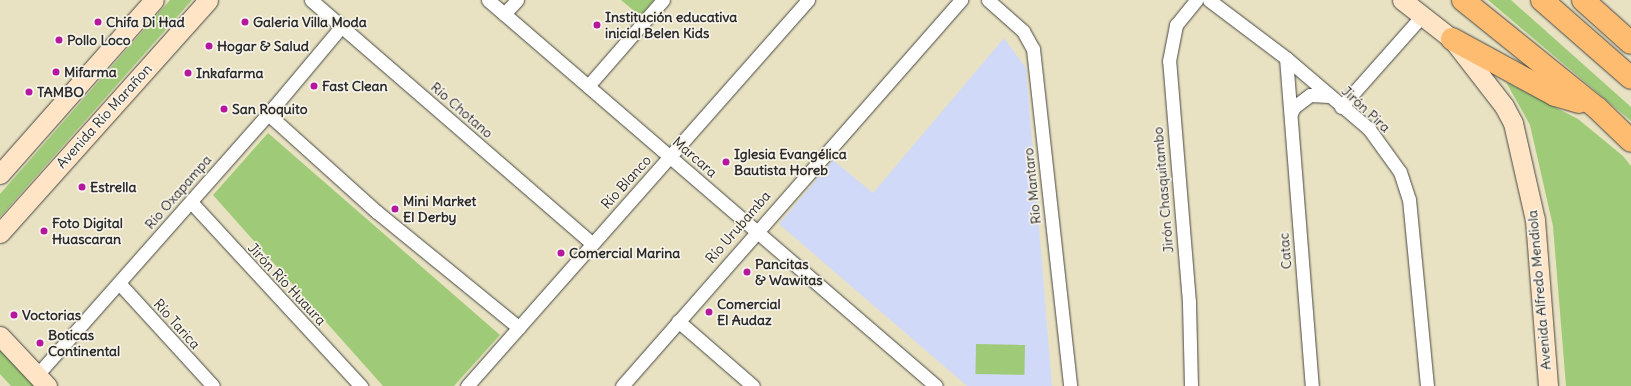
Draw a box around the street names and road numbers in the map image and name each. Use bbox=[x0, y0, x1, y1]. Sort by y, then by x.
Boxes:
street label: Avenida Río Marañon bbox=[53, 61, 155, 171]
street label: Río Chotano bbox=[427, 78, 497, 142]
street label: Jirón Pira bbox=[1338, 82, 1394, 136]
street label: Jirón Chasquitambo bbox=[1149, 126, 1177, 254]
street label: Marcara bbox=[669, 133, 721, 181]
street label: Río Mantaro bbox=[1020, 147, 1044, 225]
street label: Río Oxapampa bbox=[141, 151, 215, 233]
street label: Río Blanco bbox=[598, 152, 654, 212]
street label: Río Urubamba bbox=[702, 187, 774, 267]
street label: Avenida Alfredo Mendiola bbox=[1524, 209, 1554, 371]
street label: Catac bbox=[1275, 232, 1295, 270]
street label: Jirón Río Huaura bbox=[245, 239, 329, 329]
street label: Río Tarica bbox=[150, 296, 204, 352]

